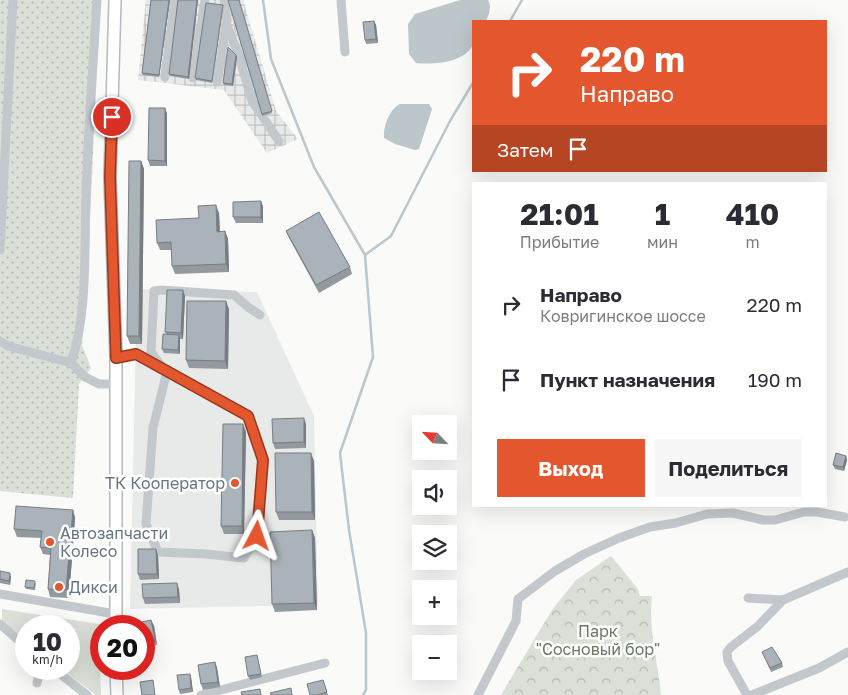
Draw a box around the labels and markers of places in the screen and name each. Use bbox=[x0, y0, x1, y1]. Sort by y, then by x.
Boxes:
pin bbox=[91, 96, 133, 138]
place label: ТК Кооператор bbox=[105, 473, 225, 493]
marker: ТК Кооператор bbox=[229, 477, 241, 489]
place label: Автозапчасти Колесо bbox=[60, 523, 168, 561]
marker: Автозапчасти Колесо bbox=[44, 536, 56, 548]
place label: Дикси bbox=[69, 577, 118, 597]
marker: Дикси bbox=[53, 581, 65, 593]

